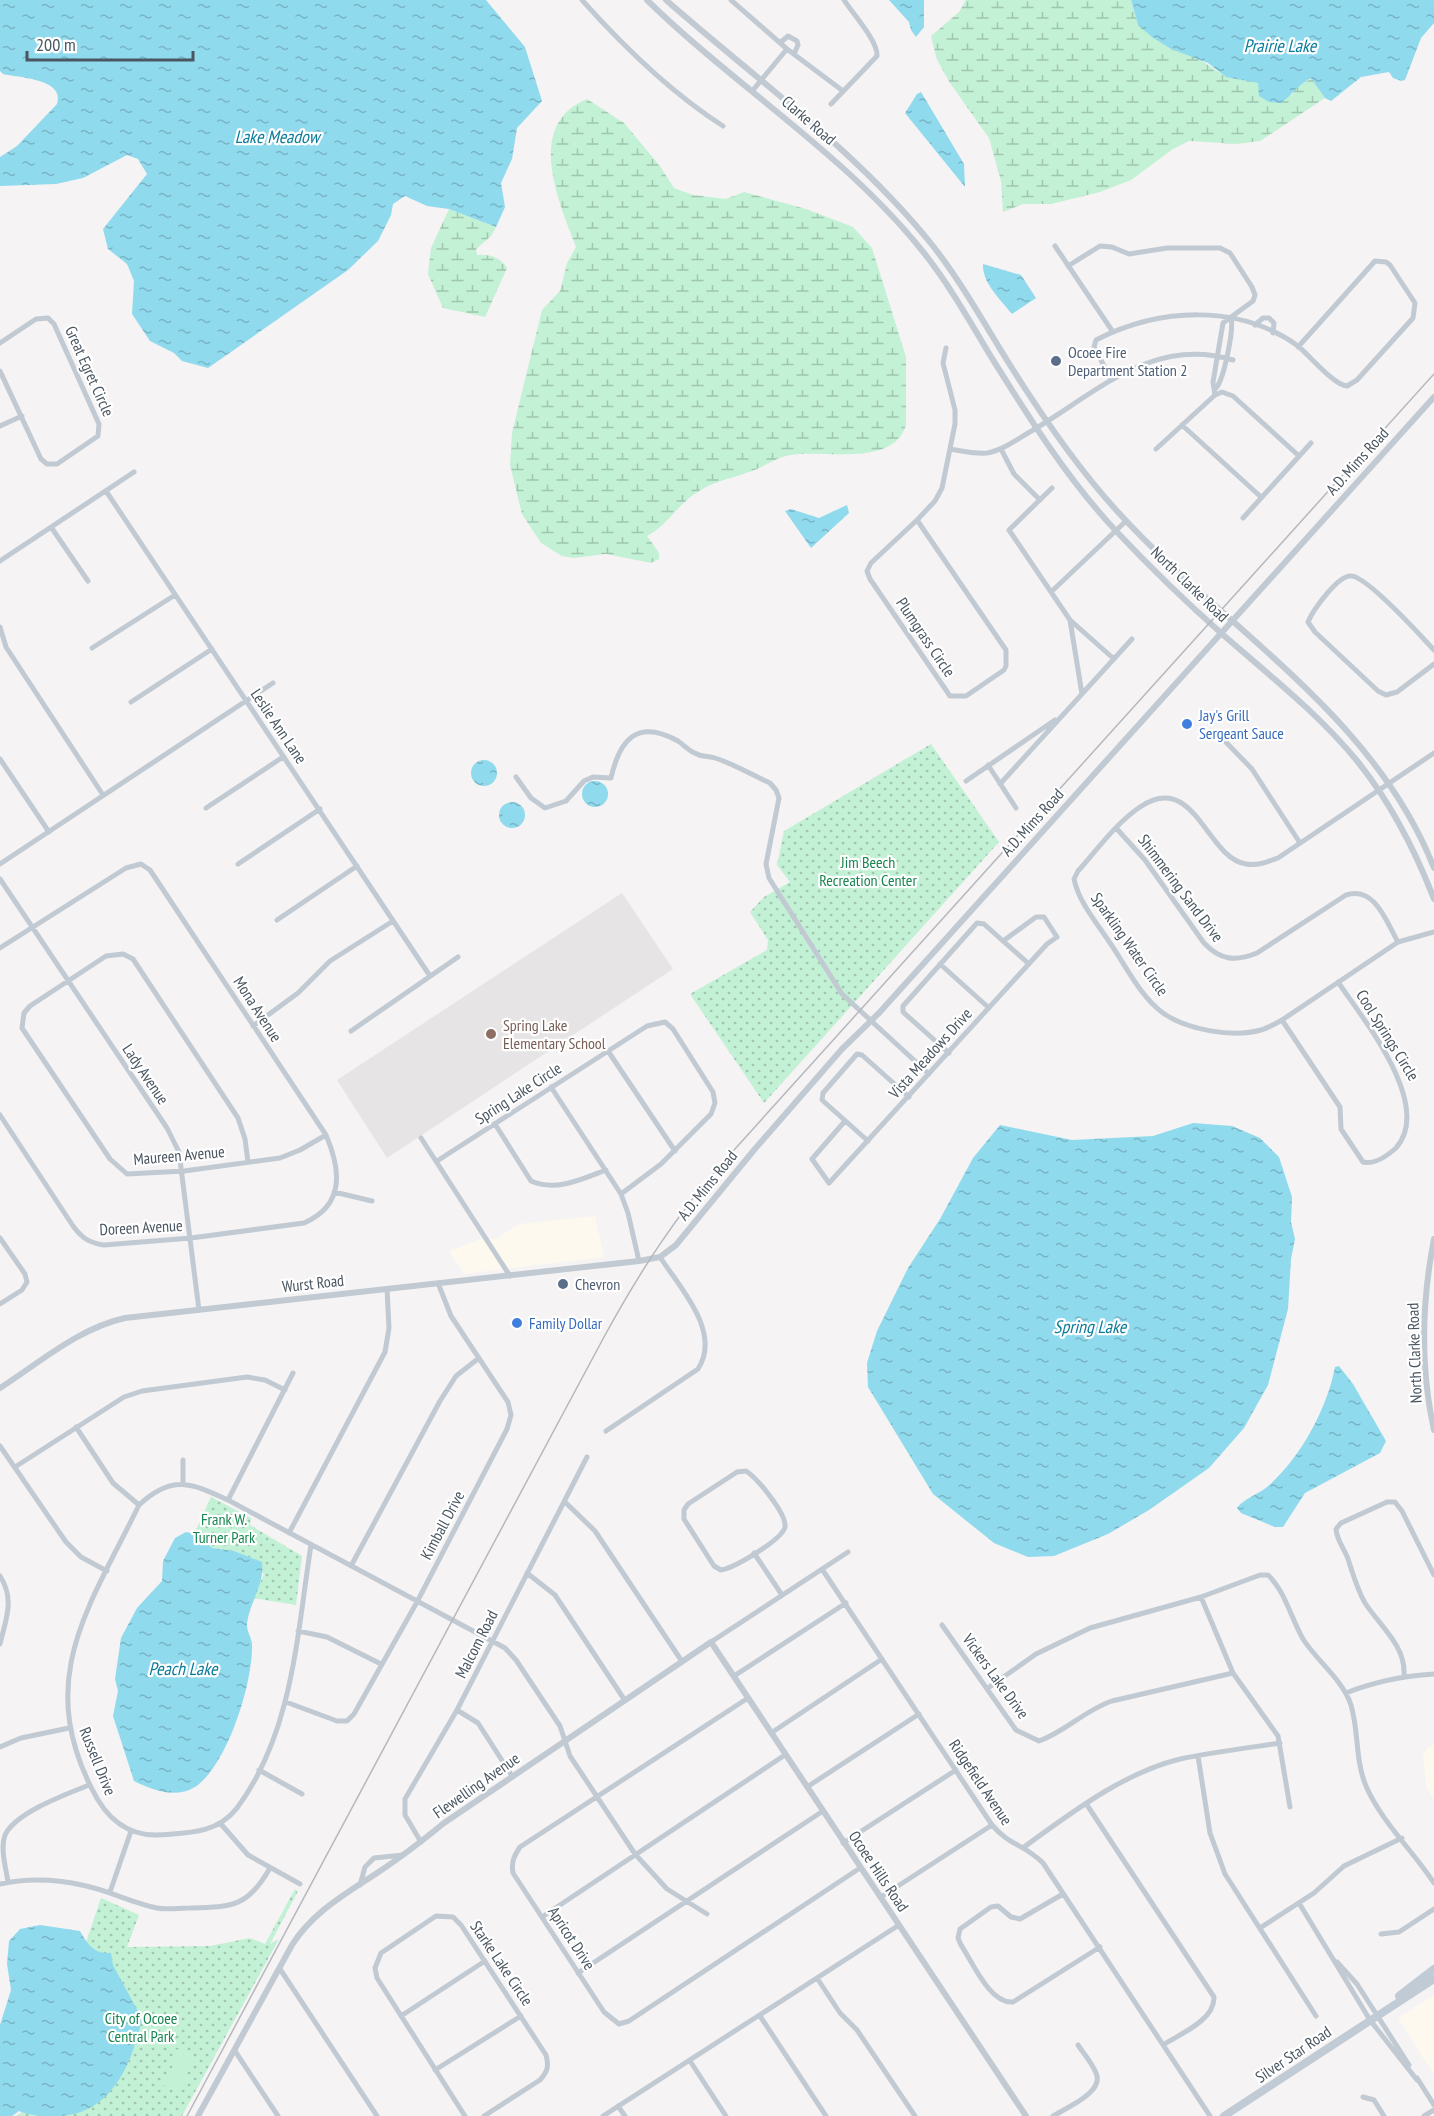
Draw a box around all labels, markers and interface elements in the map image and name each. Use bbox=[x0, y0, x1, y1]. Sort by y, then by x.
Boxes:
scale bar bbox=[27, 24, 194, 62]
text: 200 m bbox=[36, 33, 76, 56]
water label: Prairie Lake bbox=[1244, 34, 1318, 57]
street label: Clarke Road bbox=[778, 91, 840, 149]
water label: Lake Meadow bbox=[235, 125, 322, 148]
street label: Great Egret Circle bbox=[61, 323, 119, 419]
place label: Ocoee Fire Department Station 2 bbox=[1068, 342, 1187, 380]
marker: Ocoee Fire Department Station 2 bbox=[1049, 354, 1063, 368]
street label: A.D. Mims Road bbox=[1321, 423, 1393, 499]
street label: North Clarke Road bbox=[1147, 542, 1233, 626]
street label: Plumgrass Circle bbox=[892, 594, 960, 680]
street label: Leslie Ann Lane bbox=[247, 685, 311, 767]
place label: Jay's Grill Sergeant Sauce bbox=[1198, 705, 1284, 743]
marker: Jay's Grill Sergeant Sauce bbox=[1180, 717, 1194, 731]
street label: A.D. Mims Road bbox=[996, 784, 1068, 860]
street label: Shimmering Sand Drive bbox=[1134, 830, 1228, 946]
park label: Jim Beech Recreation Center bbox=[819, 852, 917, 890]
street label: Sparkling Water Circle bbox=[1087, 888, 1173, 1000]
street label: Mona Avenue bbox=[229, 973, 287, 1045]
street label: Cool Springs Circle bbox=[1352, 986, 1424, 1084]
street label: Vista Meadows Drive bbox=[884, 1004, 976, 1103]
place label: Spring Lake Elementary School bbox=[503, 1015, 606, 1053]
marker: Spring Lake Elementary School bbox=[484, 1027, 498, 1041]
street label: Lady Avenue bbox=[118, 1040, 174, 1108]
street label: Spring Lake Circle bbox=[471, 1058, 565, 1128]
street label: Maureen Avenue bbox=[133, 1141, 225, 1169]
street label: A.D. Mims Road bbox=[673, 1146, 741, 1224]
street label: Doreen Avenue bbox=[99, 1215, 183, 1239]
street label: Wurst Road bbox=[281, 1270, 345, 1296]
place label: Chevron bbox=[575, 1274, 620, 1294]
marker: Chevron bbox=[556, 1277, 570, 1291]
street label: North Clarke Road bbox=[1402, 1302, 1426, 1403]
place label: Family Dollar bbox=[529, 1313, 603, 1333]
water label: Spring Lake bbox=[1054, 1315, 1128, 1338]
marker: Family Dollar bbox=[510, 1316, 524, 1330]
street label: Kimball Drive bbox=[416, 1487, 468, 1563]
park label: Frank W. Turner Park bbox=[193, 1509, 256, 1547]
street label: Malcom Road bbox=[450, 1607, 502, 1681]
street label: Vickers Lake Drive bbox=[958, 1629, 1034, 1722]
water label: Peach Lake bbox=[148, 1657, 219, 1680]
street label: Russell Drive bbox=[75, 1724, 121, 1798]
street label: Ridgefield Avenue bbox=[945, 1735, 1017, 1829]
street label: Flewelling Avenue bbox=[429, 1748, 523, 1822]
street label: Ocoee Hills Road bbox=[845, 1827, 913, 1915]
street label: Apricot Drive bbox=[544, 1903, 600, 1973]
street label: Starke Lake Circle bbox=[466, 1917, 538, 2009]
park label: City of Ocoee Central Park bbox=[105, 2008, 177, 2046]
street label: Silver Star Road bbox=[1251, 2021, 1335, 2087]

